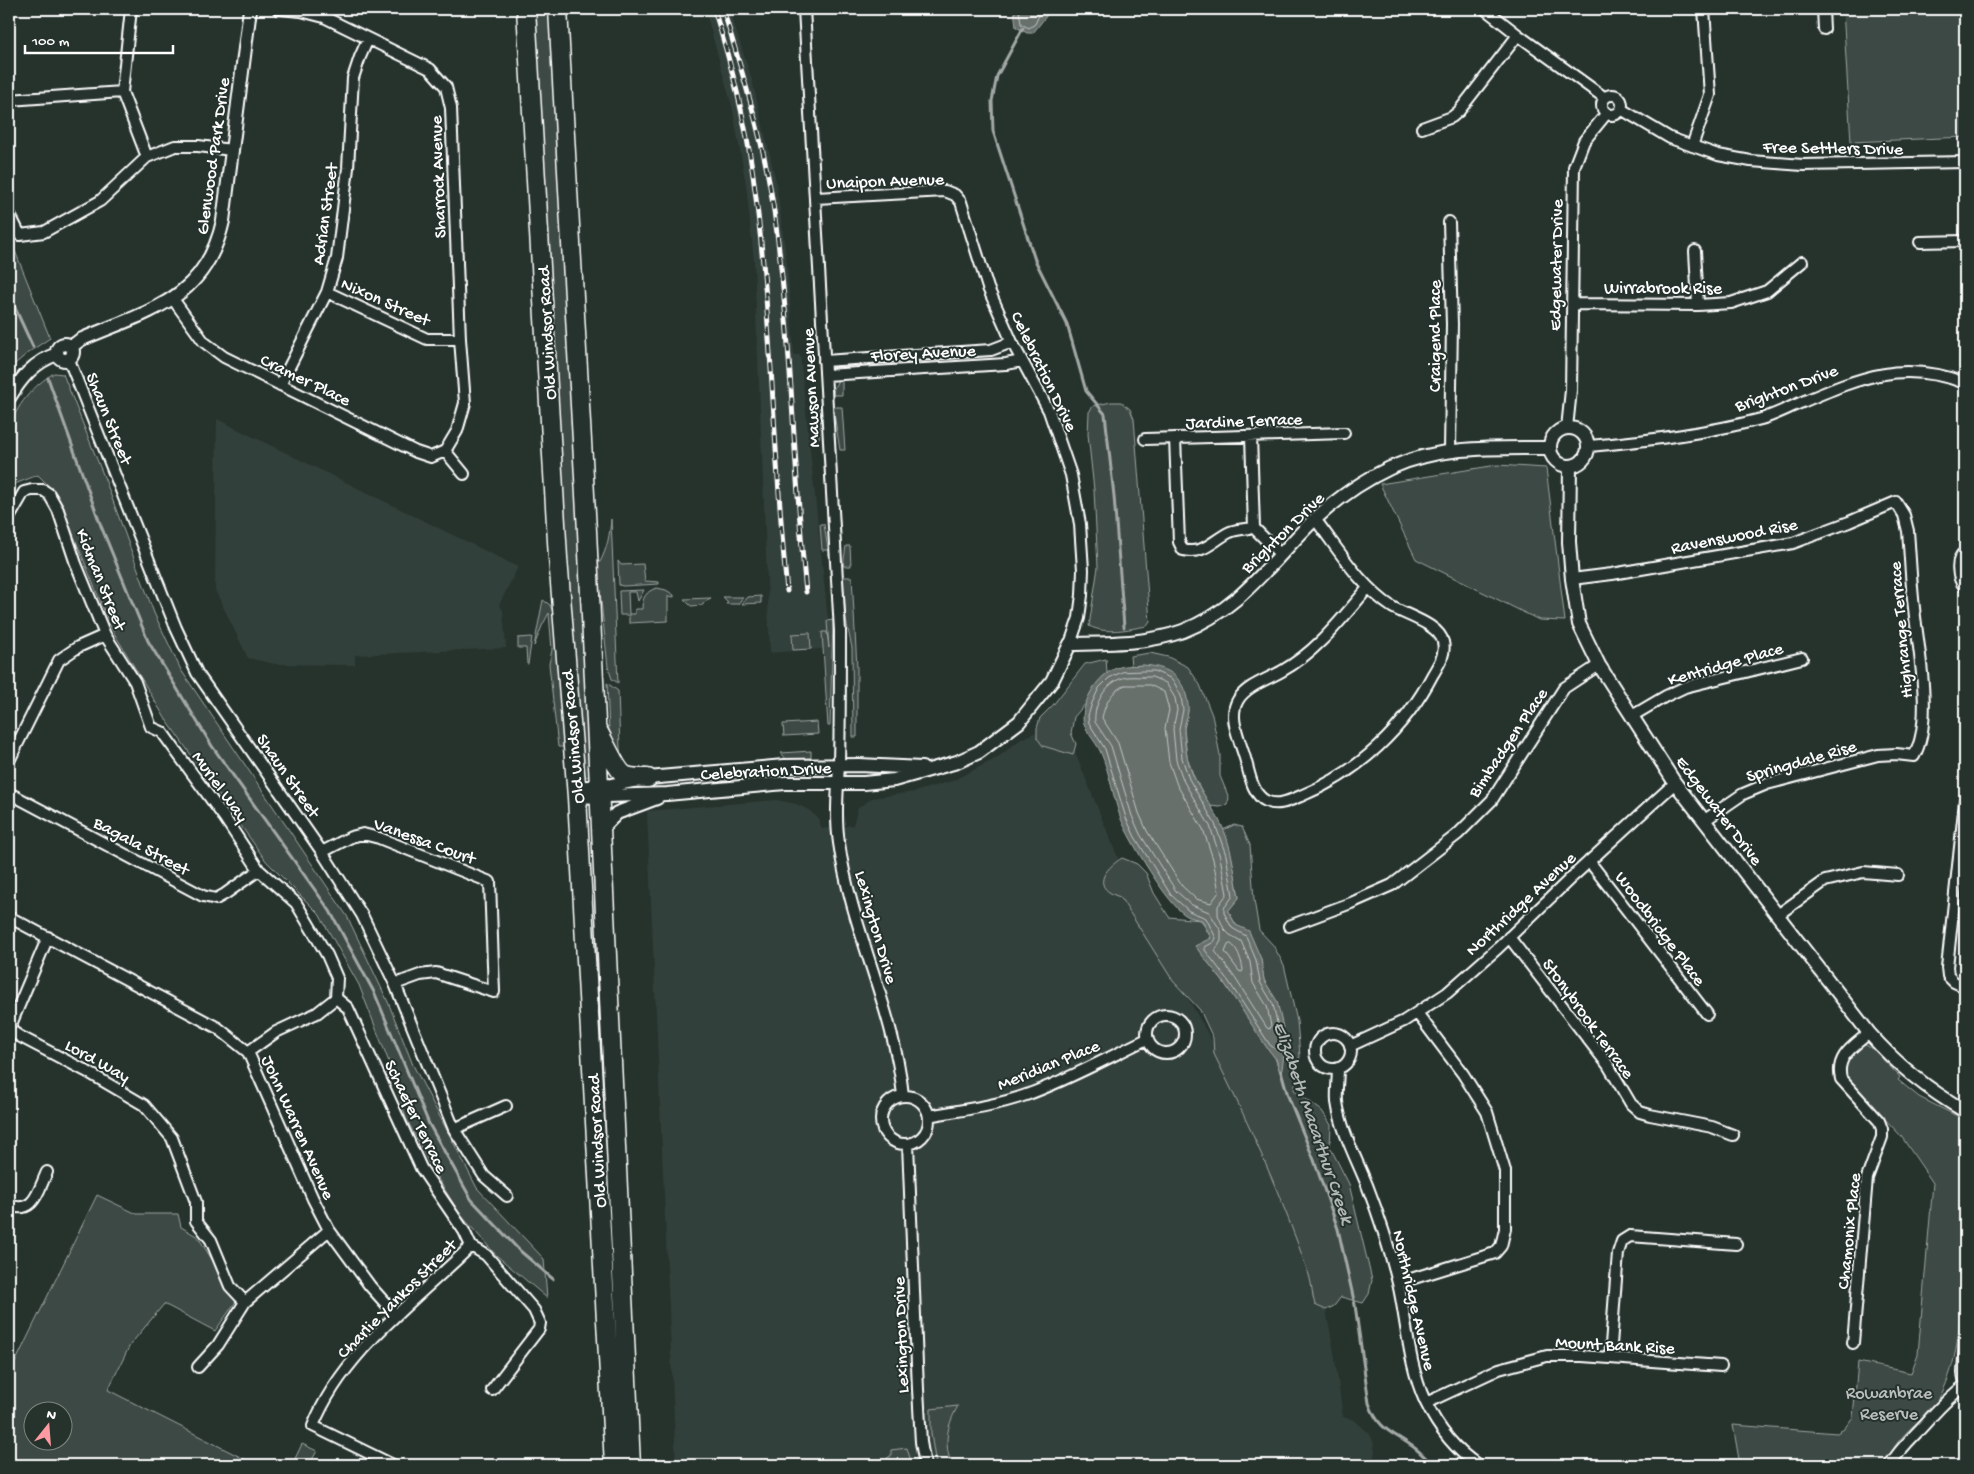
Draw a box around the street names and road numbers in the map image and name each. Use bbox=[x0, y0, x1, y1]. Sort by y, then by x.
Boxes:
street label: Glenwood Park Drive bbox=[193, 76, 236, 236]
street label: Sharrock Avenue bbox=[427, 115, 452, 239]
street label: Free Settlers Drive bbox=[1762, 138, 1904, 161]
street label: Adrian Street bbox=[309, 161, 344, 266]
street label: Unaipon Avenue bbox=[826, 170, 945, 195]
street label: Edgewater Drive bbox=[1546, 198, 1569, 331]
street label: Old Windsor Road bbox=[534, 264, 562, 400]
street label: Nixon Street bbox=[337, 274, 434, 333]
street label: Craigend Place bbox=[1426, 279, 1447, 392]
street label: Wirrabrook Rise bbox=[1604, 279, 1723, 300]
street label: Celebration Drive bbox=[1005, 309, 1081, 436]
street label: Mawson Avenue bbox=[799, 327, 826, 448]
street label: Florey Avenue bbox=[869, 341, 977, 368]
street label: Cramer Place bbox=[256, 350, 354, 413]
street label: Brighton Drive bbox=[1732, 361, 1842, 418]
street label: Shaun Street bbox=[80, 370, 136, 469]
street label: Jardine Terrace bbox=[1185, 410, 1304, 435]
street label: Brighton Drive bbox=[1237, 488, 1330, 580]
street label: Ravenswood Rise bbox=[1669, 515, 1800, 560]
street label: Kidman Street bbox=[70, 526, 130, 635]
street label: Highrange Terrace bbox=[1886, 560, 1919, 699]
street label: Kentridge Place bbox=[1666, 639, 1786, 692]
street label: Old Windsor Road bbox=[558, 668, 591, 804]
street label: Bimbadgen Place bbox=[1464, 684, 1554, 803]
street label: Shaun Street bbox=[250, 731, 324, 824]
street label: Springdale Rise bbox=[1744, 736, 1860, 788]
street label: Muriel Way bbox=[186, 748, 252, 827]
street label: Edgewater Drive bbox=[1670, 753, 1766, 871]
street label: Celebration Drive bbox=[700, 759, 833, 786]
street label: Bagala Street bbox=[88, 813, 194, 882]
street label: Vanessa Court bbox=[370, 814, 479, 871]
street label: Northridge Avenue bbox=[1462, 848, 1582, 961]
street label: Woodbridge Place bbox=[1609, 868, 1709, 991]
street label: Lexington Drive bbox=[848, 869, 901, 987]
street label: Stonybrook Terrace bbox=[1536, 955, 1638, 1084]
street label: Lord Way bbox=[61, 1036, 133, 1089]
street label: Meridian Place bbox=[995, 1036, 1104, 1096]
street label: John Warren Avenue bbox=[255, 1053, 338, 1204]
street label: Schaefer Terrace bbox=[378, 1057, 452, 1178]
street label: Old Windsor Road bbox=[584, 1072, 612, 1208]
street label: Chamonix Place bbox=[1834, 1171, 1867, 1291]
street label: Northridge Avenue bbox=[1386, 1228, 1439, 1373]
street label: Charlie Yankos Street bbox=[334, 1234, 463, 1364]
street label: Lexington Drive bbox=[890, 1275, 915, 1394]
street label: Mount Bank Rise bbox=[1555, 1333, 1676, 1360]

